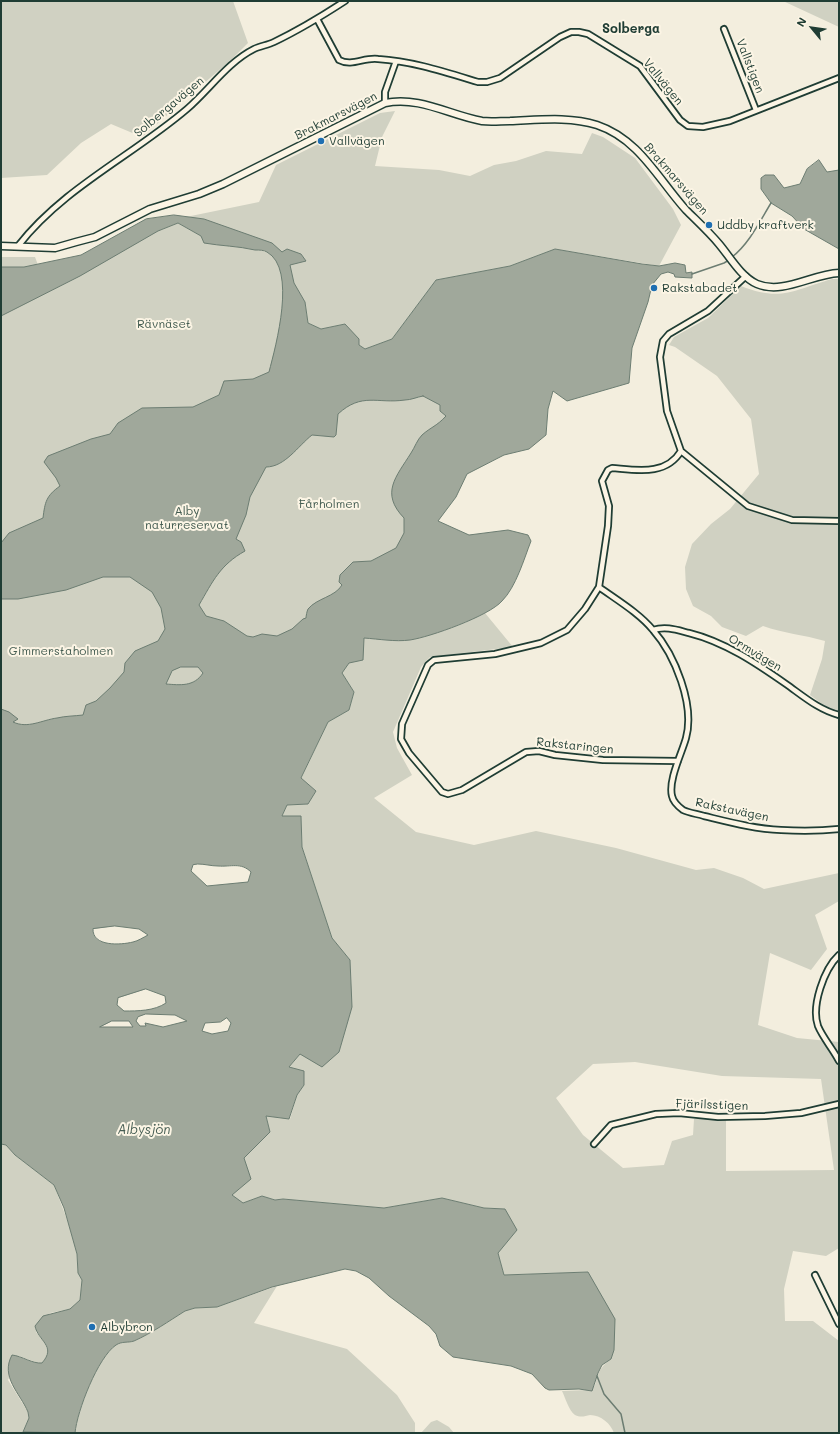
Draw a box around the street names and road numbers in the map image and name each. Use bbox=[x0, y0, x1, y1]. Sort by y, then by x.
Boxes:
street label: Vallstigen bbox=[733, 37, 767, 95]
street label: Vallvägen bbox=[640, 56, 686, 108]
street label: Solbergavägen bbox=[131, 74, 207, 140]
street label: Brakmarsvägen bbox=[292, 89, 380, 143]
street label: Brakmarsvägen bbox=[641, 140, 711, 218]
street label: Ormvägen bbox=[726, 632, 784, 674]
street label: Rakstaringen bbox=[536, 735, 614, 757]
street label: Rakstavägen bbox=[694, 795, 770, 825]
street label: Fjärilsstigen bbox=[675, 1097, 749, 1113]

